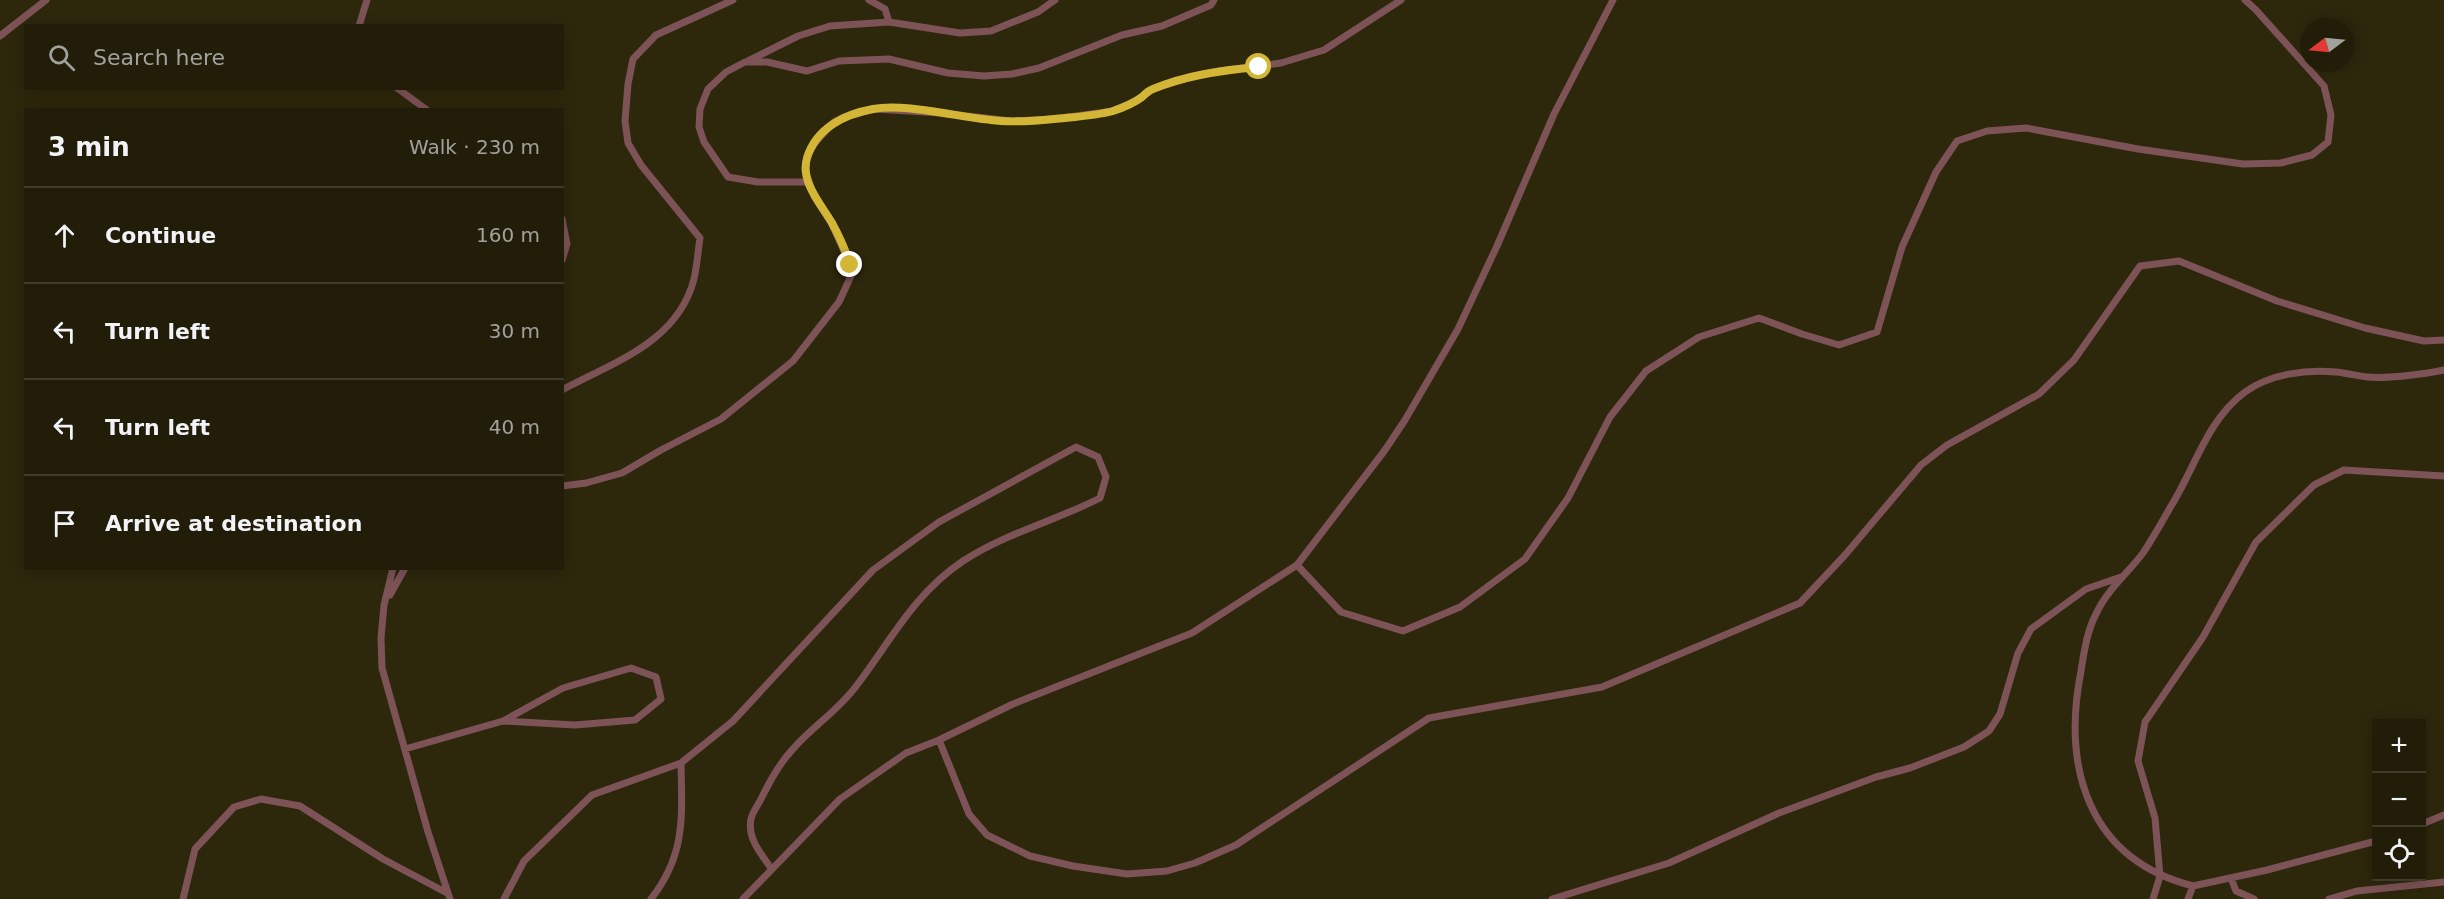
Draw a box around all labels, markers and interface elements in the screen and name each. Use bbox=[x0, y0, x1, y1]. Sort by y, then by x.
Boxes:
north arrow bbox=[2300, 18, 2354, 72]
search box bbox=[24, 24, 564, 90]
icon: search bbox=[45, 41, 78, 74]
text: Search here bbox=[93, 45, 225, 70]
route start bbox=[1245, 53, 1271, 79]
text: 3 min bbox=[48, 132, 130, 162]
text: Walk · 230 m bbox=[409, 135, 540, 159]
icon: ahead bbox=[48, 219, 81, 252]
text: Continue bbox=[105, 223, 216, 248]
text: 160 m bbox=[476, 223, 540, 247]
route end bbox=[836, 251, 862, 277]
icon: left bbox=[48, 315, 81, 348]
text: Turn left bbox=[105, 319, 210, 344]
text: 30 m bbox=[489, 319, 540, 343]
icon: left bbox=[48, 411, 81, 444]
text: Turn left bbox=[105, 415, 210, 440]
text: 40 m bbox=[489, 415, 540, 439]
icon: arrive bbox=[48, 507, 81, 540]
text: Arrive at destination bbox=[105, 511, 362, 536]
map controls bbox=[2372, 719, 2426, 881]
button: + bbox=[2372, 719, 2426, 773]
button: − bbox=[2372, 773, 2426, 827]
button: locate bbox=[2372, 827, 2426, 881]

